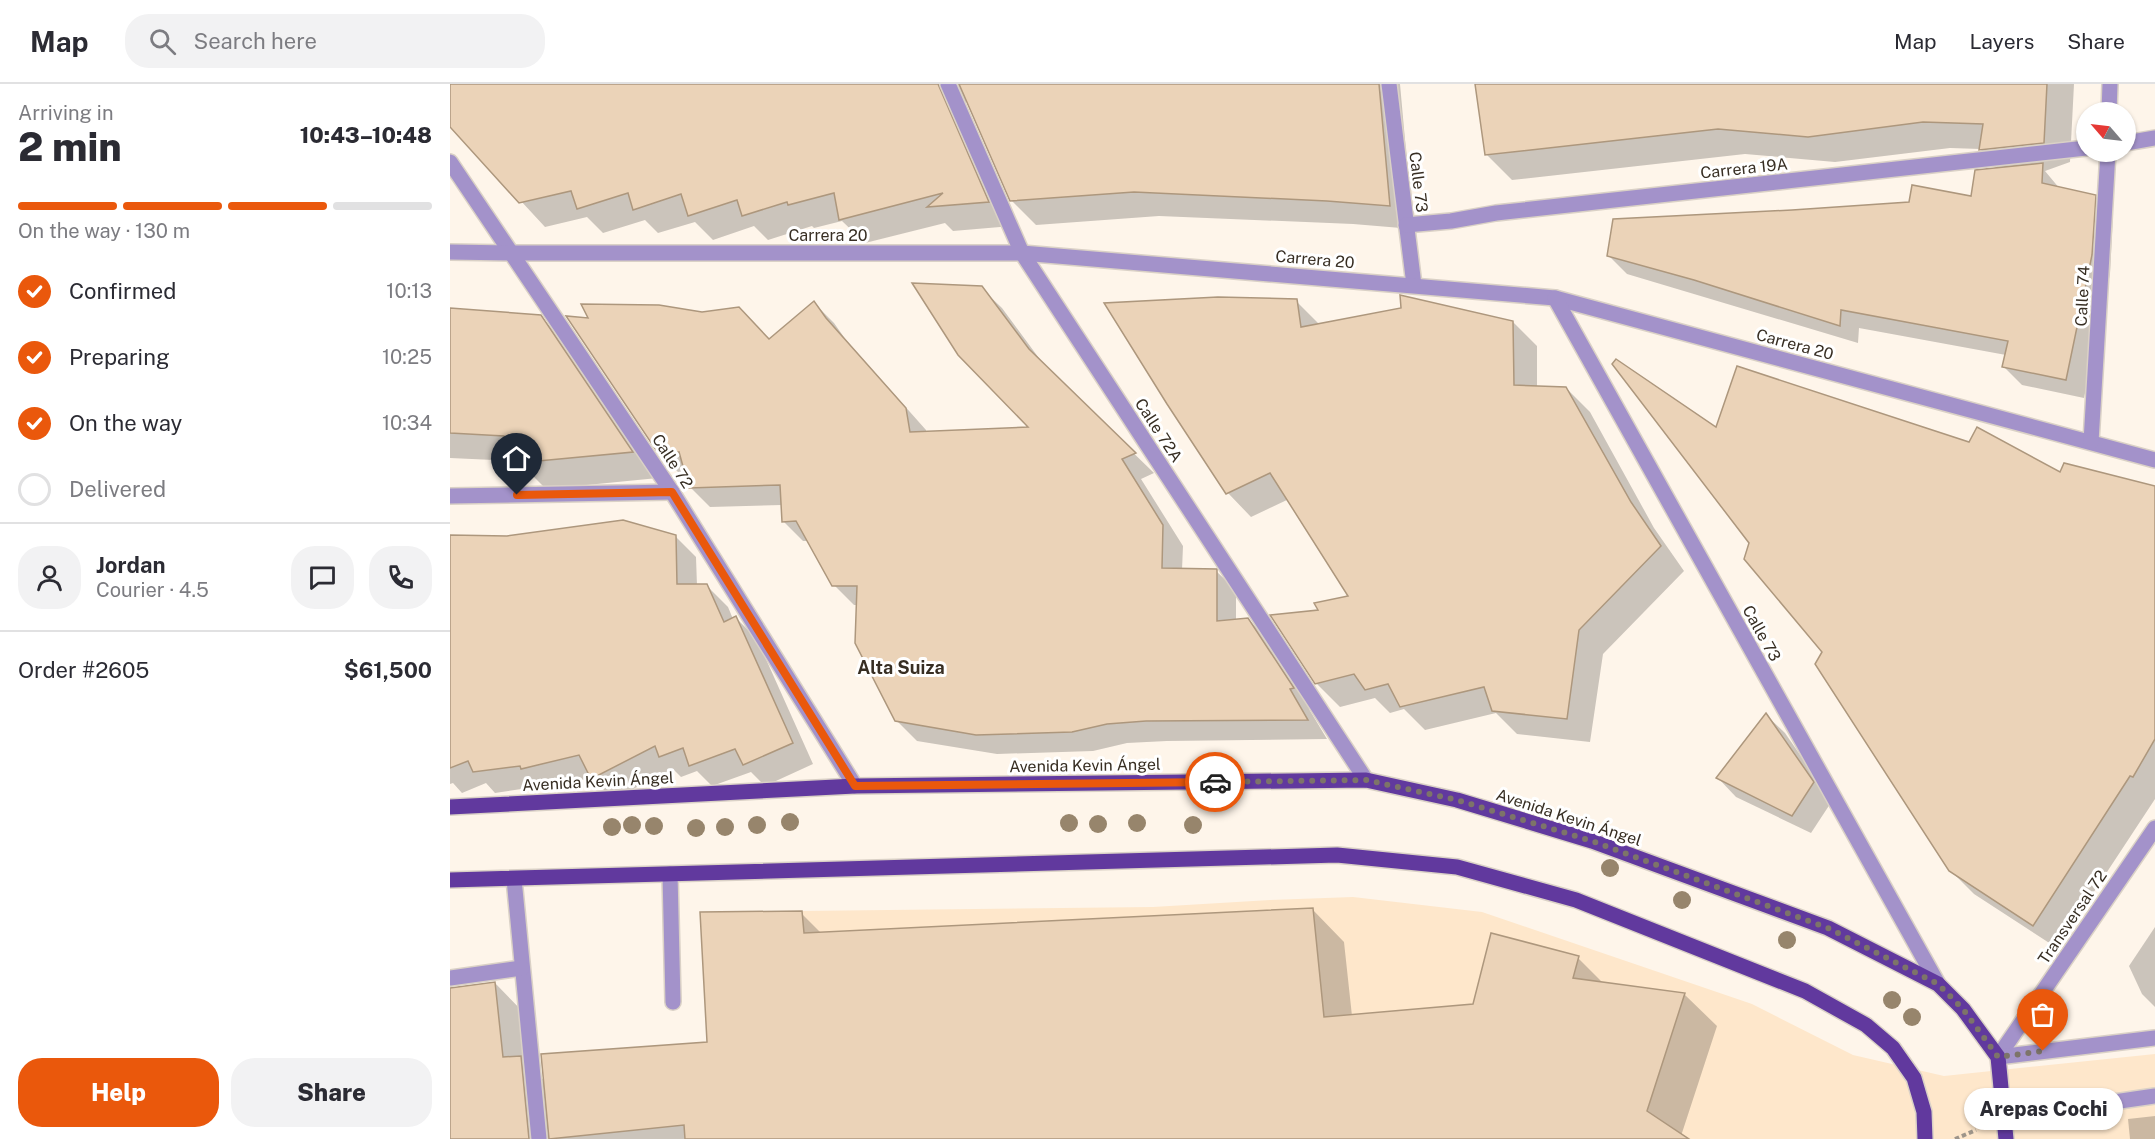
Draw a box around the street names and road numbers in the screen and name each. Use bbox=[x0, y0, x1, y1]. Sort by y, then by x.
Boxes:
street label: Calle 73 bbox=[1405, 151, 1432, 214]
street label: Carrera 19A bbox=[1699, 154, 1789, 183]
street label: Carrera 20 bbox=[788, 226, 868, 245]
street label: Carrera 20 bbox=[1275, 247, 1355, 272]
street label: Calle 74 bbox=[2071, 265, 2094, 327]
street label: Carrera 20 bbox=[1754, 325, 1836, 364]
street label: Calle 72A bbox=[1131, 395, 1186, 466]
street label: Calle 72 bbox=[648, 431, 697, 492]
street label: Calle 73 bbox=[1738, 602, 1785, 665]
street label: Avenida Kevin Ángel bbox=[1009, 754, 1161, 776]
street label: Avenida Kevin Ángel bbox=[522, 767, 674, 795]
street label: Avenida Kevin Ángel bbox=[1494, 784, 1644, 850]
street label: Transversal 72 bbox=[2034, 867, 2111, 968]

